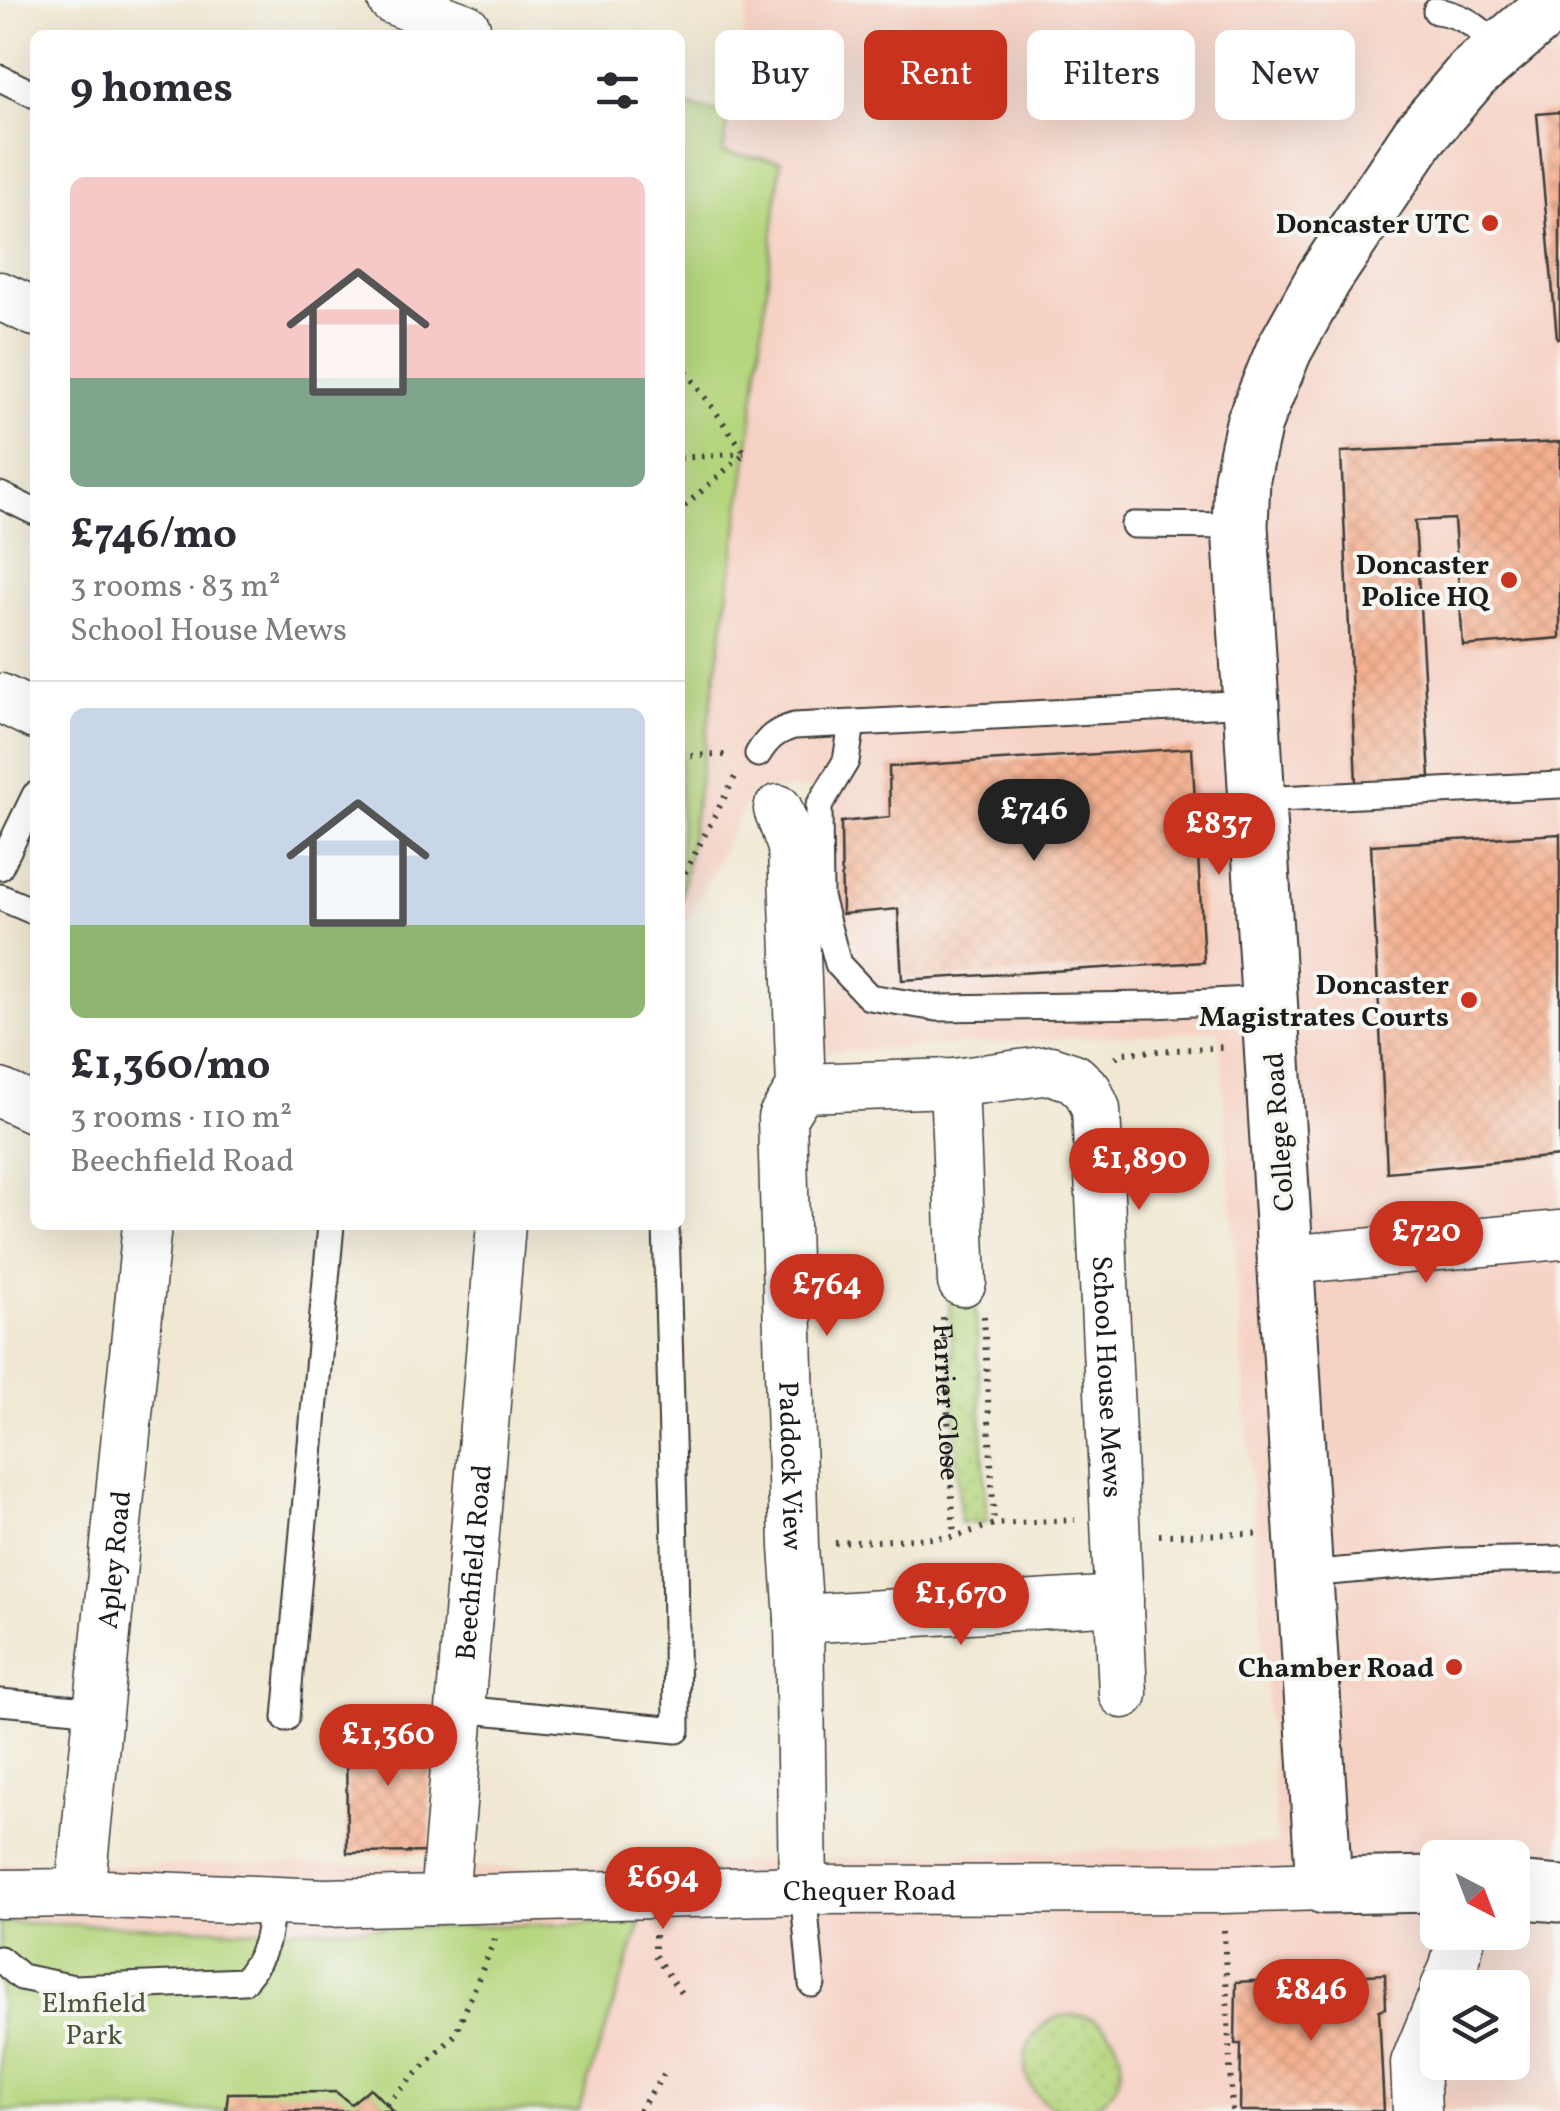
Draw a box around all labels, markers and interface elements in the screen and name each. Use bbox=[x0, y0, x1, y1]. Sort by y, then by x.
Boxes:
chip: Buy bbox=[715, 30, 844, 120]
chip: Rent bbox=[864, 30, 1007, 120]
chip: Filters bbox=[1027, 30, 1195, 120]
chip: New bbox=[1215, 30, 1355, 120]
text: 9 homes bbox=[70, 61, 233, 120]
icon: filters bbox=[590, 63, 645, 118]
place label: Doncaster UTC bbox=[1276, 206, 1470, 245]
marker: Doncaster UTC bbox=[1479, 212, 1501, 234]
icon: home bbox=[268, 242, 448, 422]
text: £746/mo bbox=[70, 507, 237, 566]
place label: Doncaster Police HQ bbox=[1356, 547, 1490, 618]
text: 3 rooms · 83 m² bbox=[70, 566, 281, 610]
marker: Doncaster Police HQ bbox=[1498, 569, 1520, 591]
text: School House Mews bbox=[70, 610, 347, 654]
icon: home bbox=[268, 773, 448, 953]
pin: £746 bbox=[975, 779, 1093, 864]
text: £746 bbox=[1000, 789, 1068, 833]
pin: £837 bbox=[1160, 793, 1278, 878]
text: £837 bbox=[1185, 803, 1253, 847]
place label: Doncaster Magistrates Courts bbox=[1199, 967, 1449, 1038]
marker: Doncaster Magistrates Courts bbox=[1458, 989, 1480, 1011]
text: £1,360/mo bbox=[70, 1038, 270, 1097]
street label: College Road bbox=[1255, 1051, 1306, 1213]
text: 3 rooms · 110 m² bbox=[70, 1097, 292, 1141]
pin: £1,890 bbox=[1058, 1128, 1220, 1213]
text: £1,890 bbox=[1091, 1138, 1187, 1182]
text: Beechfield Road bbox=[70, 1141, 294, 1185]
pin: £720 bbox=[1367, 1201, 1485, 1286]
text: £720 bbox=[1391, 1211, 1461, 1255]
pin: £764 bbox=[768, 1254, 886, 1339]
street label: School House Mews bbox=[1081, 1255, 1131, 1499]
text: £764 bbox=[792, 1264, 862, 1308]
street label: Farrier Close bbox=[921, 1322, 968, 1482]
street label: Paddock View bbox=[767, 1380, 811, 1551]
street label: Beechfield Road bbox=[447, 1463, 503, 1662]
street label: Apley Road bbox=[90, 1489, 142, 1631]
pin: £1,670 bbox=[880, 1563, 1042, 1648]
text: £1,670 bbox=[915, 1573, 1007, 1617]
place label: Chamber Road bbox=[1238, 1650, 1434, 1689]
marker: Chamber Road bbox=[1443, 1656, 1465, 1678]
pin: £1,360 bbox=[307, 1704, 469, 1789]
text: £1,360 bbox=[341, 1714, 435, 1758]
north arrow bbox=[1420, 1840, 1530, 1950]
map controls bbox=[1420, 1840, 1530, 2080]
pin: £694 bbox=[604, 1847, 722, 1932]
text: £694 bbox=[627, 1857, 699, 1901]
street label: Chequer Road bbox=[783, 1873, 956, 1913]
pin: £846 bbox=[1252, 1959, 1370, 2044]
text: £846 bbox=[1275, 1969, 1347, 2013]
button: layers bbox=[1420, 1970, 1530, 2080]
park label: Elmfield Park bbox=[42, 1985, 146, 2056]

